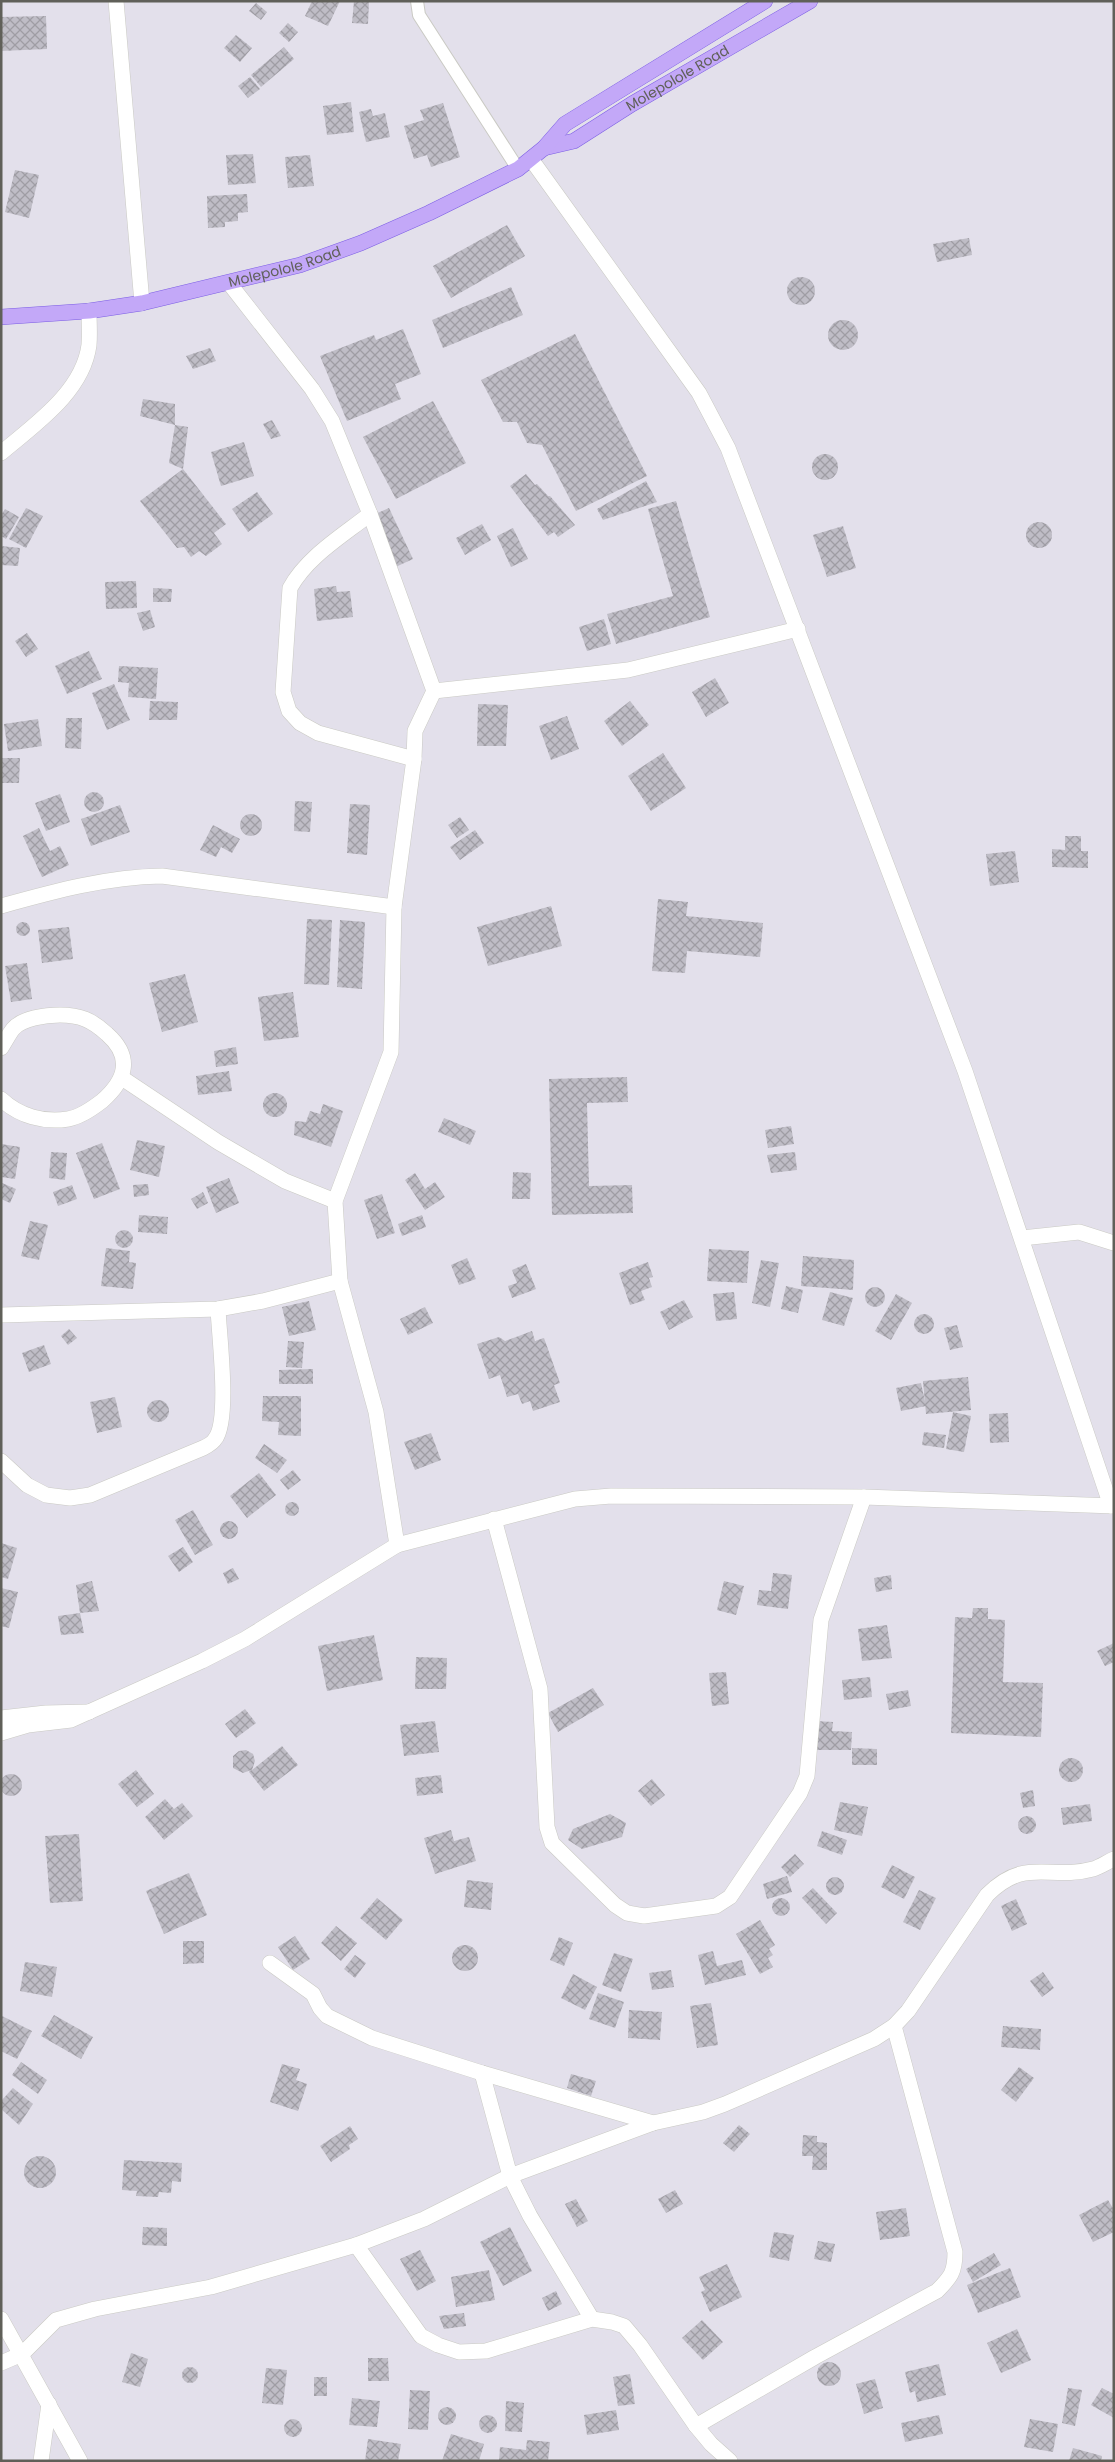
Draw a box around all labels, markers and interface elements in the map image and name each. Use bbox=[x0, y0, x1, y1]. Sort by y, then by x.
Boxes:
street label: Molepolole Road bbox=[622, 40, 733, 116]
street label: Molepolole Road bbox=[226, 241, 344, 292]

